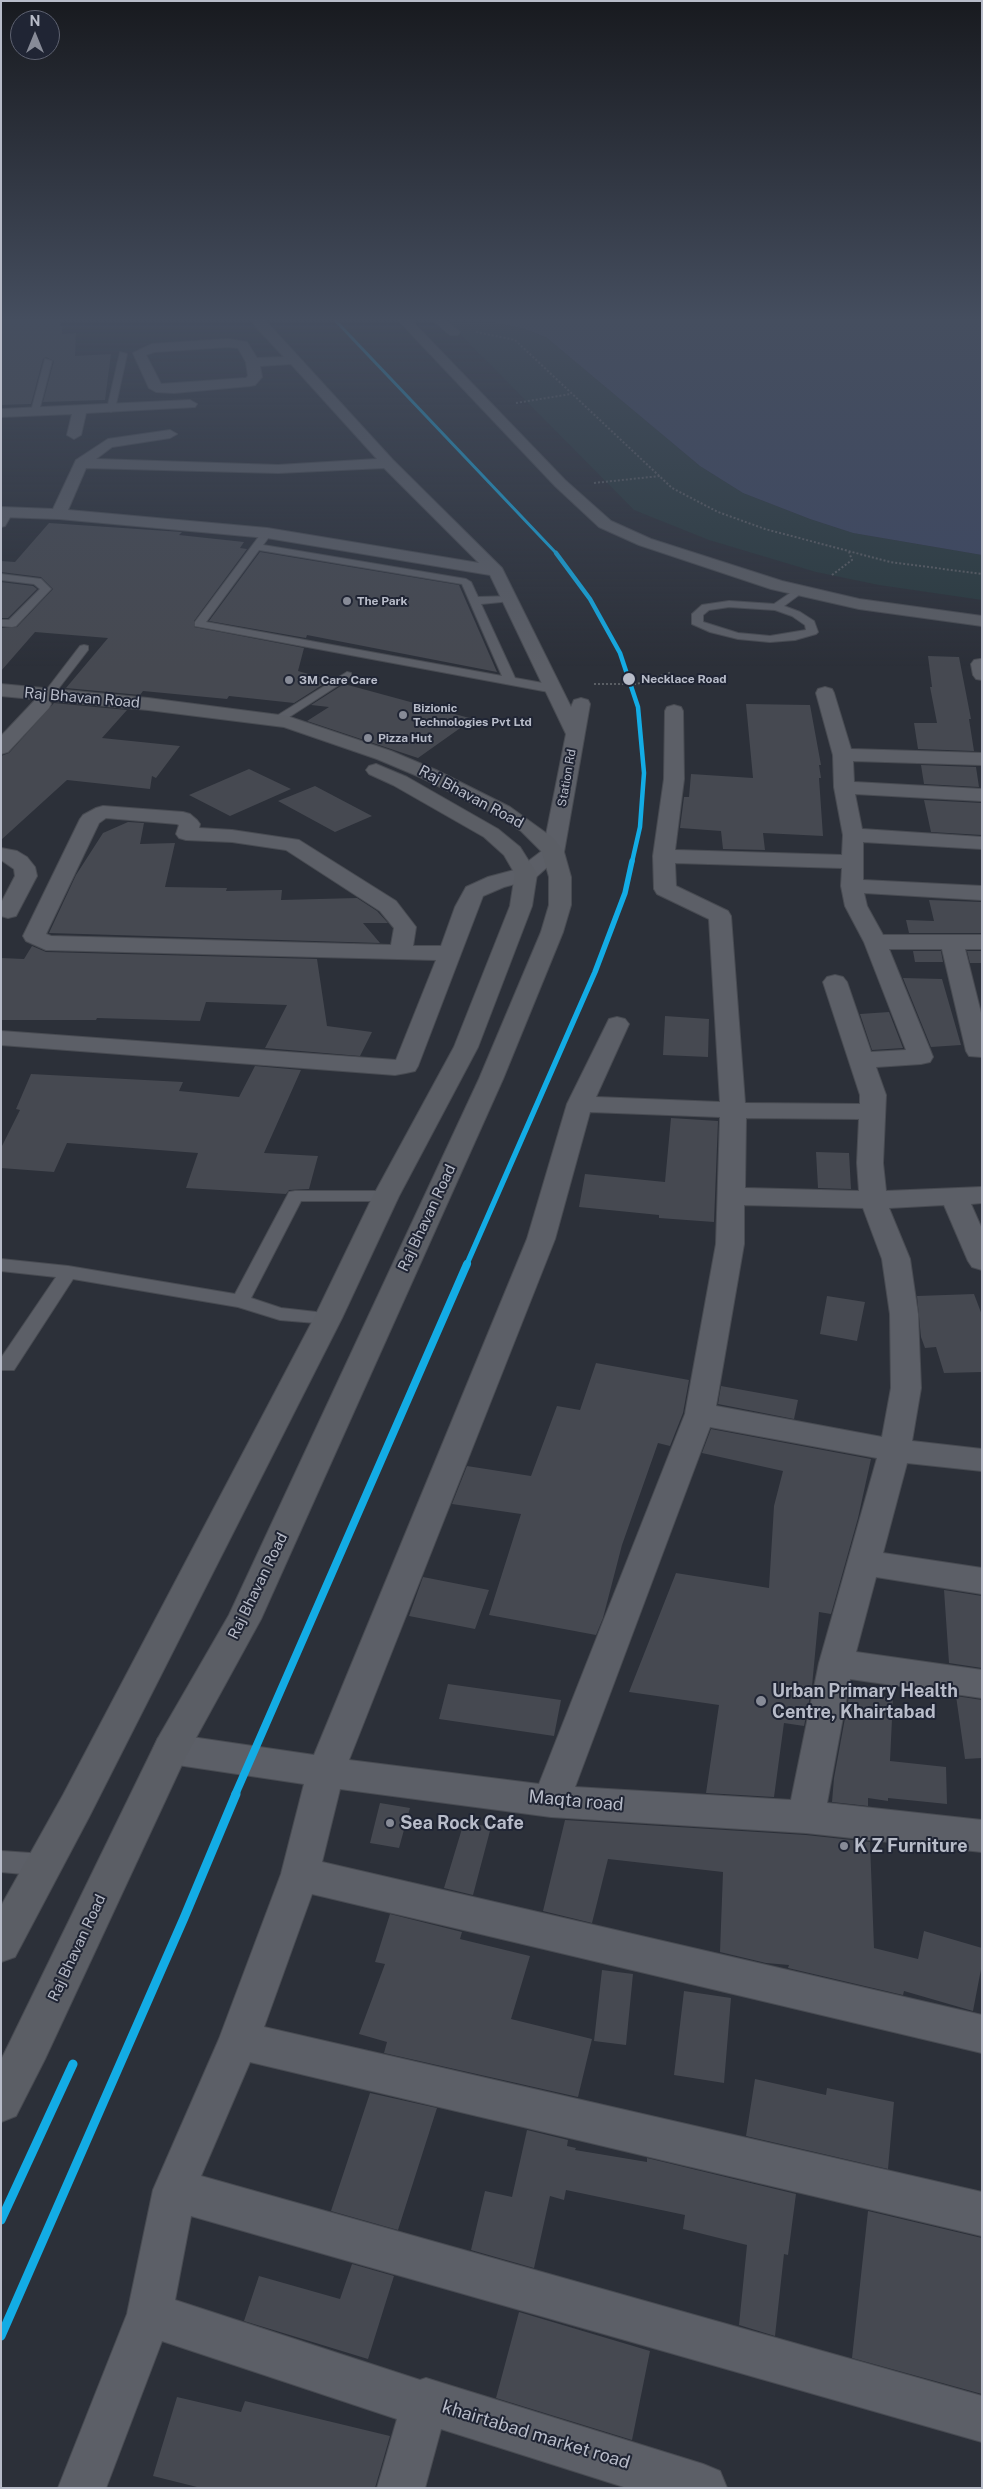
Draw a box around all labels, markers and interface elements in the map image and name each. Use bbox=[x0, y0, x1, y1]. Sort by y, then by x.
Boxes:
north arrow bbox=[10, 10, 60, 60]
text: N bbox=[30, 13, 40, 29]
place label: The Park bbox=[357, 594, 407, 608]
marker: The Park bbox=[341, 595, 353, 607]
marker: Necklace Road bbox=[621, 671, 637, 687]
place label: Necklace Road bbox=[641, 672, 727, 686]
place label: 3M Care Care bbox=[299, 673, 378, 687]
marker: 3M Care Care bbox=[283, 674, 295, 686]
street label: Raj Bhavan Road bbox=[23, 684, 141, 712]
place label: Bizionic Technologies Pvt Ltd bbox=[413, 701, 532, 729]
marker: Bizionic Technologies Pvt Ltd bbox=[397, 709, 409, 721]
place label: Pizza Hut bbox=[378, 731, 432, 745]
marker: Pizza Hut bbox=[362, 732, 374, 744]
street label: Station Rd bbox=[555, 748, 579, 808]
street label: Raj Bhavan Road bbox=[416, 762, 526, 832]
street label: Raj Bhavan Road bbox=[394, 1162, 460, 1274]
street label: Raj Bhavan Road bbox=[224, 1530, 292, 1642]
place label: Urban Primary Health Centre, Khairtabad bbox=[772, 1680, 958, 1722]
marker: Urban Primary Health Centre, Khairtabad bbox=[754, 1694, 768, 1708]
street label: Maqta road bbox=[528, 1786, 624, 1816]
place label: Sea Rock Cafe bbox=[400, 1812, 524, 1834]
marker: Sea Rock Cafe bbox=[384, 1817, 396, 1829]
place label: K Z Furniture bbox=[854, 1835, 968, 1857]
marker: K Z Furniture bbox=[838, 1840, 850, 1852]
street label: Raj Bhavan Road bbox=[44, 1892, 110, 2004]
street label: khairtabad market road bbox=[439, 2396, 633, 2474]

